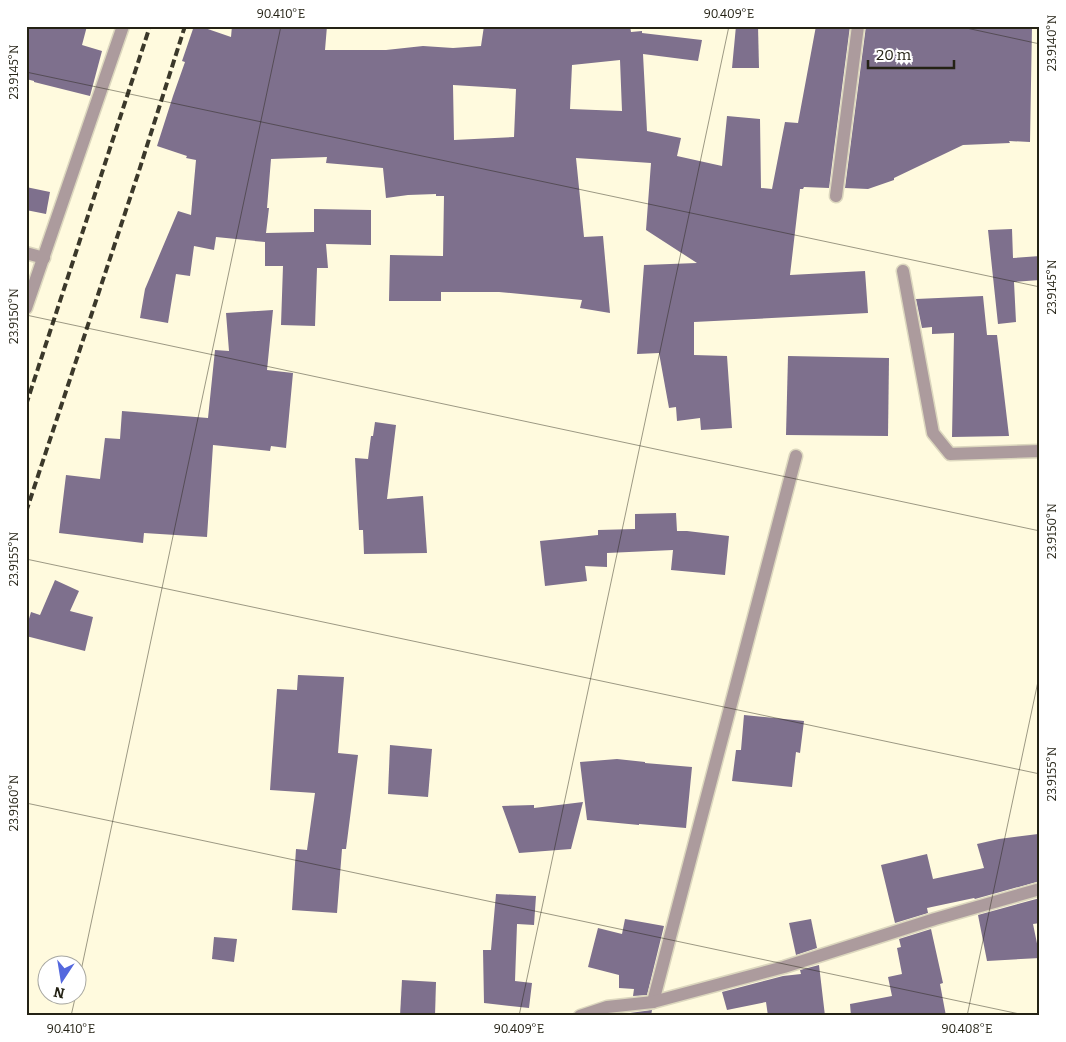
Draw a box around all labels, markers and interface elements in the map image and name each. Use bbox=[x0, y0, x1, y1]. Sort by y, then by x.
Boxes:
text: 90.410°E bbox=[257, 7, 305, 21]
text: 90.409°E bbox=[704, 7, 754, 21]
text: 23.9140°N bbox=[1045, 14, 1059, 71]
scale bar bbox=[868, 38, 955, 70]
text: 23.9145°N bbox=[7, 44, 21, 100]
text: 20 m bbox=[876, 46, 912, 64]
text: 23.9145°N bbox=[1045, 259, 1059, 315]
text: 23.9150°N bbox=[7, 288, 21, 344]
text: 23.9150°N bbox=[1045, 503, 1059, 559]
text: 23.9155°N bbox=[7, 531, 21, 586]
text: 23.9155°N bbox=[1045, 746, 1059, 801]
text: 23.9160°N bbox=[7, 774, 21, 831]
north arrow bbox=[38, 954, 88, 1004]
text: N bbox=[52, 983, 66, 1002]
text: 90.410°E bbox=[47, 1022, 95, 1036]
text: 90.409°E bbox=[494, 1022, 544, 1036]
text: 90.408°E bbox=[942, 1022, 992, 1036]

